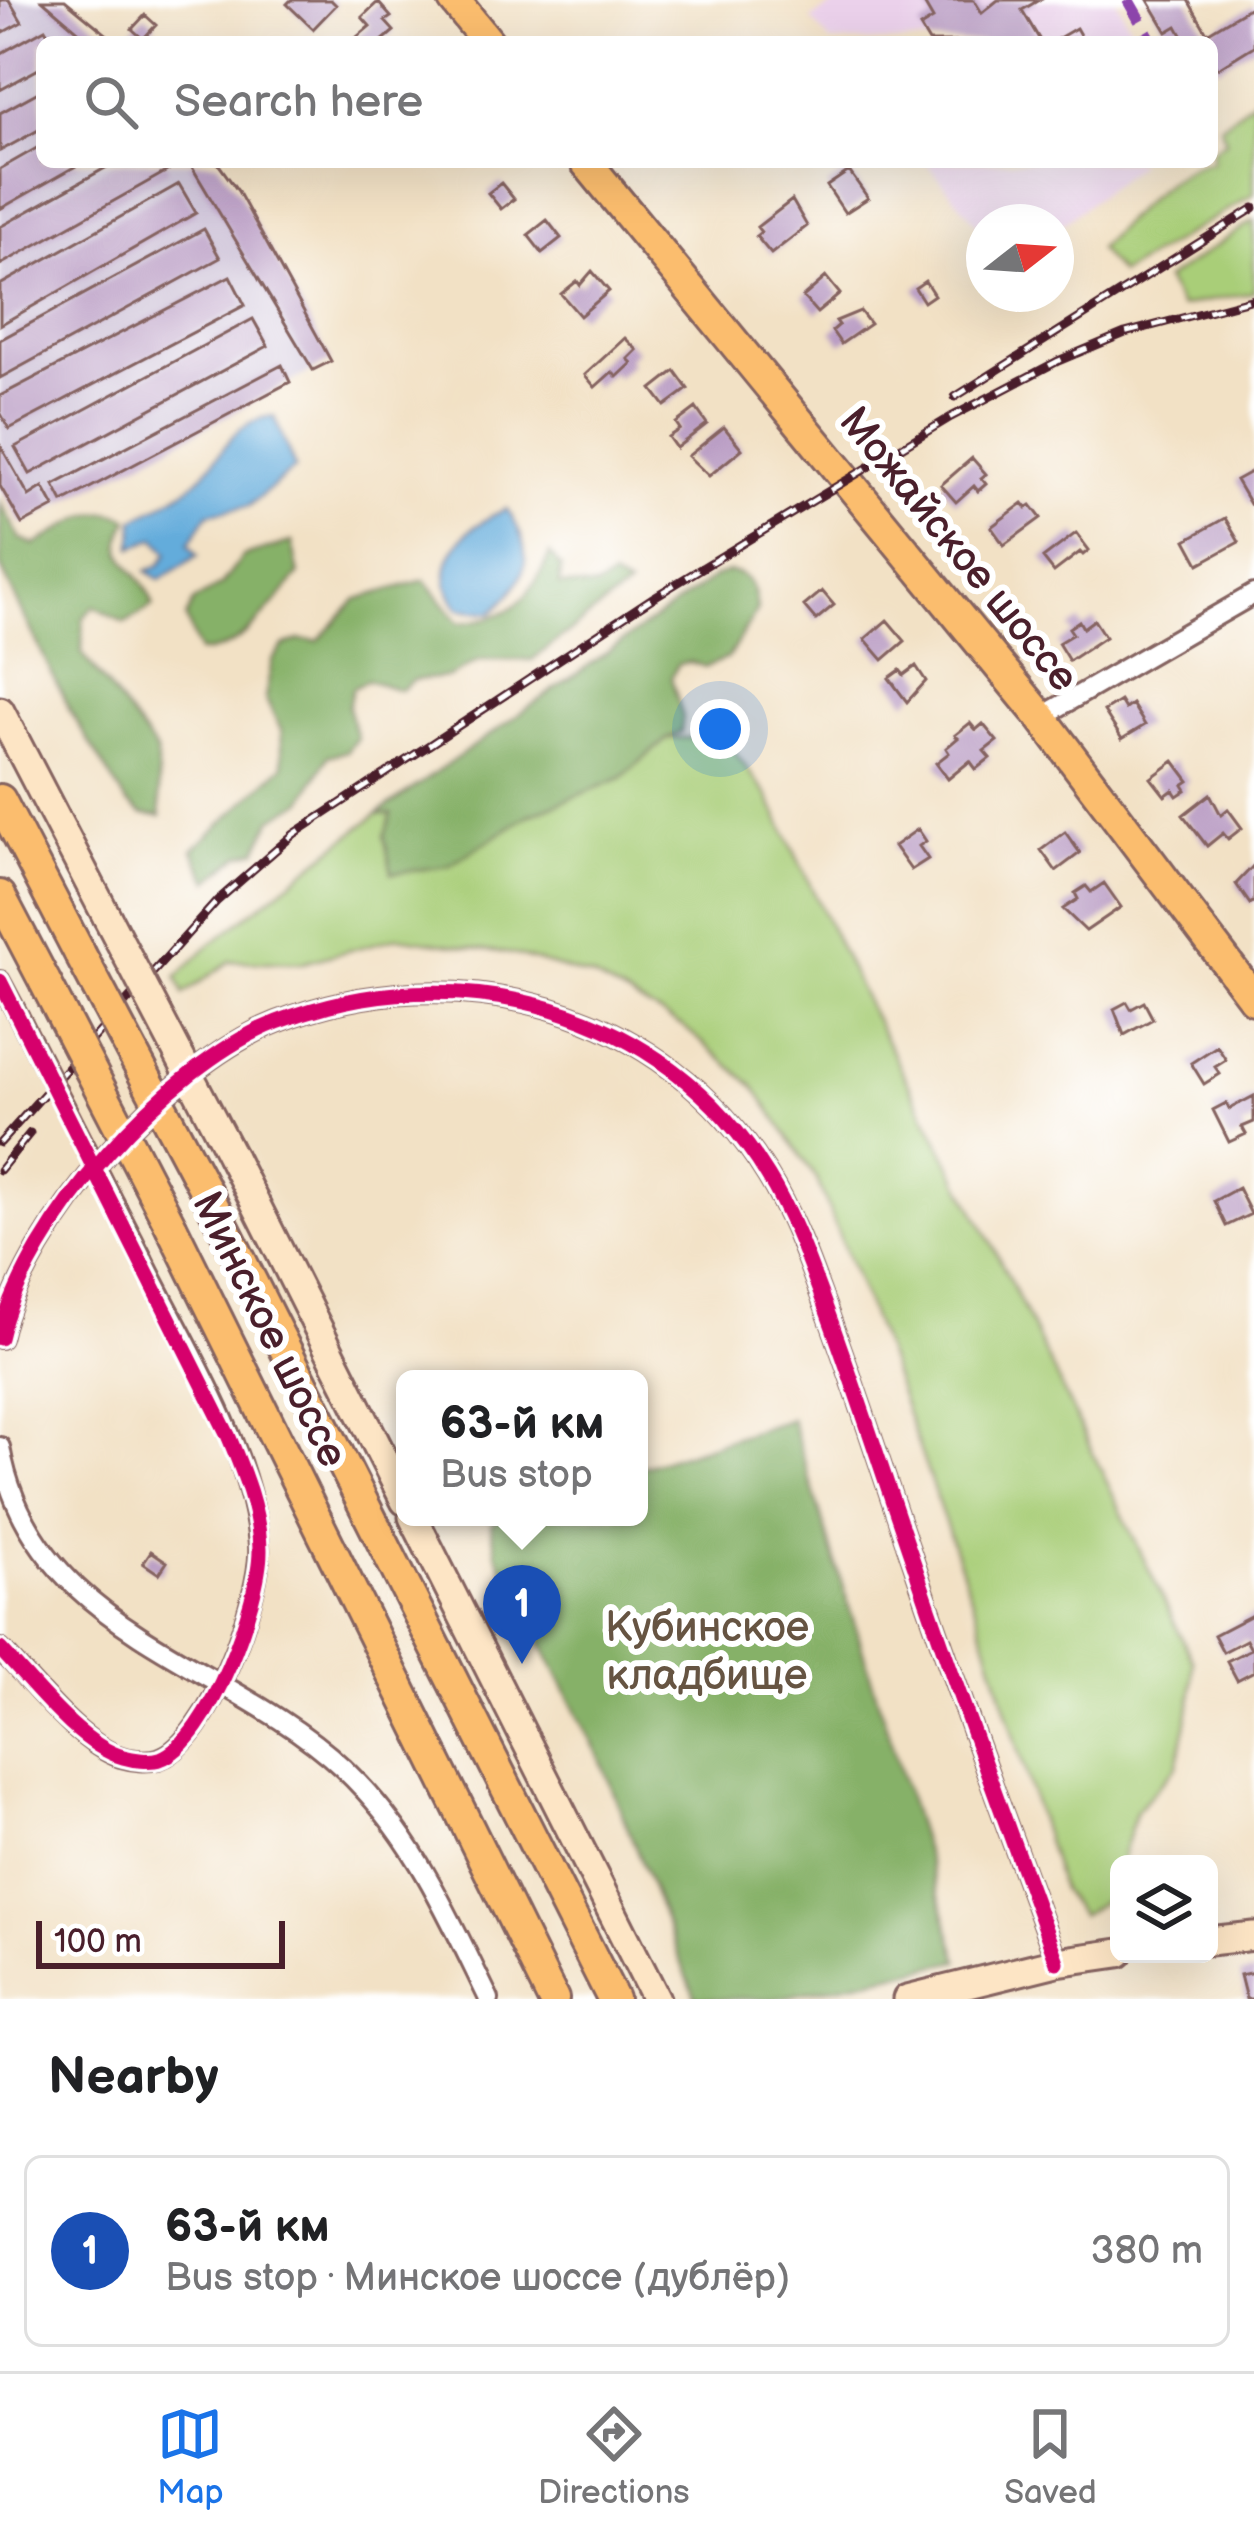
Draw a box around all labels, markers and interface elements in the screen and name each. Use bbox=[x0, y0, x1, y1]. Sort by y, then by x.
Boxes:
search box bbox=[36, 36, 1218, 168]
icon: search bbox=[78, 69, 144, 135]
text: Search here bbox=[174, 75, 423, 130]
north arrow bbox=[966, 204, 1074, 312]
street label: Можайское шоссе bbox=[828, 397, 1088, 703]
your location bbox=[690, 699, 750, 759]
street label: Минское шоссе bbox=[180, 1184, 358, 1476]
popup bbox=[396, 1370, 648, 1526]
text: 63-й км bbox=[440, 1397, 604, 1452]
text: Bus stop bbox=[440, 1452, 593, 1499]
pin: 1 bbox=[483, 1565, 561, 1664]
park label: Кубинское кладбище bbox=[605, 1603, 809, 1702]
map controls bbox=[1110, 1855, 1218, 1963]
button: layers bbox=[1110, 1855, 1218, 1963]
scale bar bbox=[36, 1915, 285, 1968]
text: 100 m bbox=[54, 1922, 142, 1962]
text: Nearby bbox=[48, 2047, 219, 2108]
text: 63-й км bbox=[165, 2200, 330, 2255]
text: 1 bbox=[82, 2228, 98, 2275]
text: 380 m bbox=[1091, 2228, 1203, 2275]
text: Bus stop · Минское шоссе (дублёр) bbox=[165, 2255, 790, 2302]
tab: Map bbox=[157, 2401, 224, 2513]
tab: Directions bbox=[538, 2401, 690, 2513]
tab: Saved bbox=[1004, 2401, 1097, 2513]

